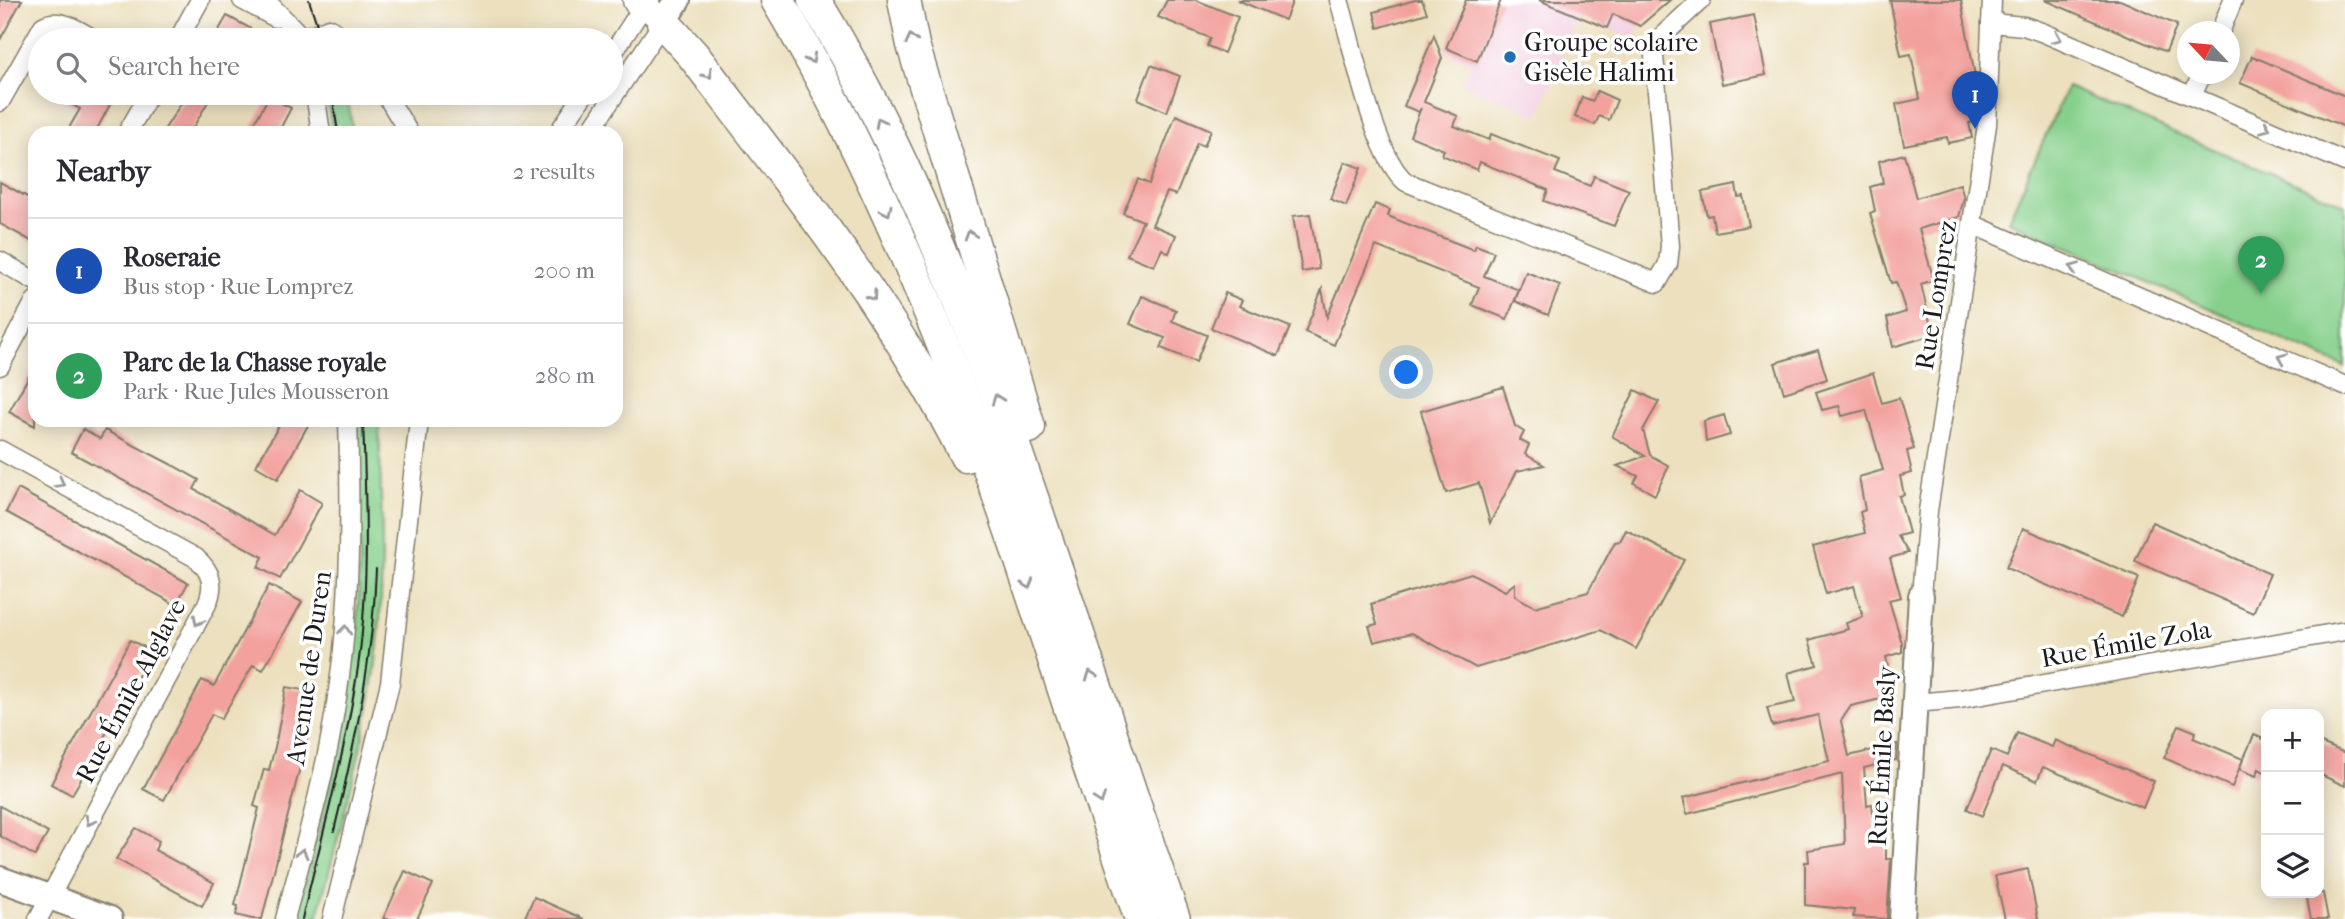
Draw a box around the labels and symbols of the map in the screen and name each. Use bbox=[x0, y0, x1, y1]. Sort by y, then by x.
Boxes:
north arrow bbox=[2177, 21, 2240, 84]
place label: Groupe scolaire Gisèle Halimi bbox=[1524, 27, 1698, 88]
one-way arrow bbox=[2050, 30, 2062, 44]
one-way arrow bbox=[905, 33, 919, 45]
marker: Groupe scolaire Gisèle Halimi bbox=[1502, 49, 1518, 65]
one-way arrow bbox=[803, 52, 816, 64]
one-way arrow bbox=[699, 66, 712, 79]
pin: 1 bbox=[1952, 71, 1998, 129]
one-way arrow bbox=[874, 117, 888, 129]
one-way arrow bbox=[2259, 120, 2271, 134]
one-way arrow bbox=[879, 203, 893, 216]
street label: Rue Lomprez bbox=[1909, 218, 1963, 372]
one-way arrow bbox=[963, 229, 978, 241]
pin: 2 bbox=[2238, 236, 2284, 294]
one-way arrow bbox=[2068, 262, 2081, 276]
one-way arrow bbox=[864, 288, 876, 301]
one-way arrow bbox=[2277, 353, 2289, 367]
your location bbox=[1389, 355, 1423, 389]
one-way arrow bbox=[991, 393, 1005, 405]
one-way arrow bbox=[53, 475, 65, 488]
street label: Avenue de Duren bbox=[280, 569, 338, 768]
one-way arrow bbox=[1020, 577, 1034, 589]
street label: Rue Émile Alglave bbox=[69, 593, 193, 788]
street label: Rue Émile Zola bbox=[2039, 613, 2214, 674]
one-way arrow bbox=[193, 614, 206, 626]
one-way arrow bbox=[338, 624, 353, 636]
street label: Rue Émile Basly bbox=[1861, 664, 1902, 847]
one-way arrow bbox=[1085, 669, 1100, 681]
one-way arrow bbox=[1092, 793, 1106, 805]
one-way arrow bbox=[85, 814, 98, 827]
one-way arrow bbox=[294, 847, 308, 859]

